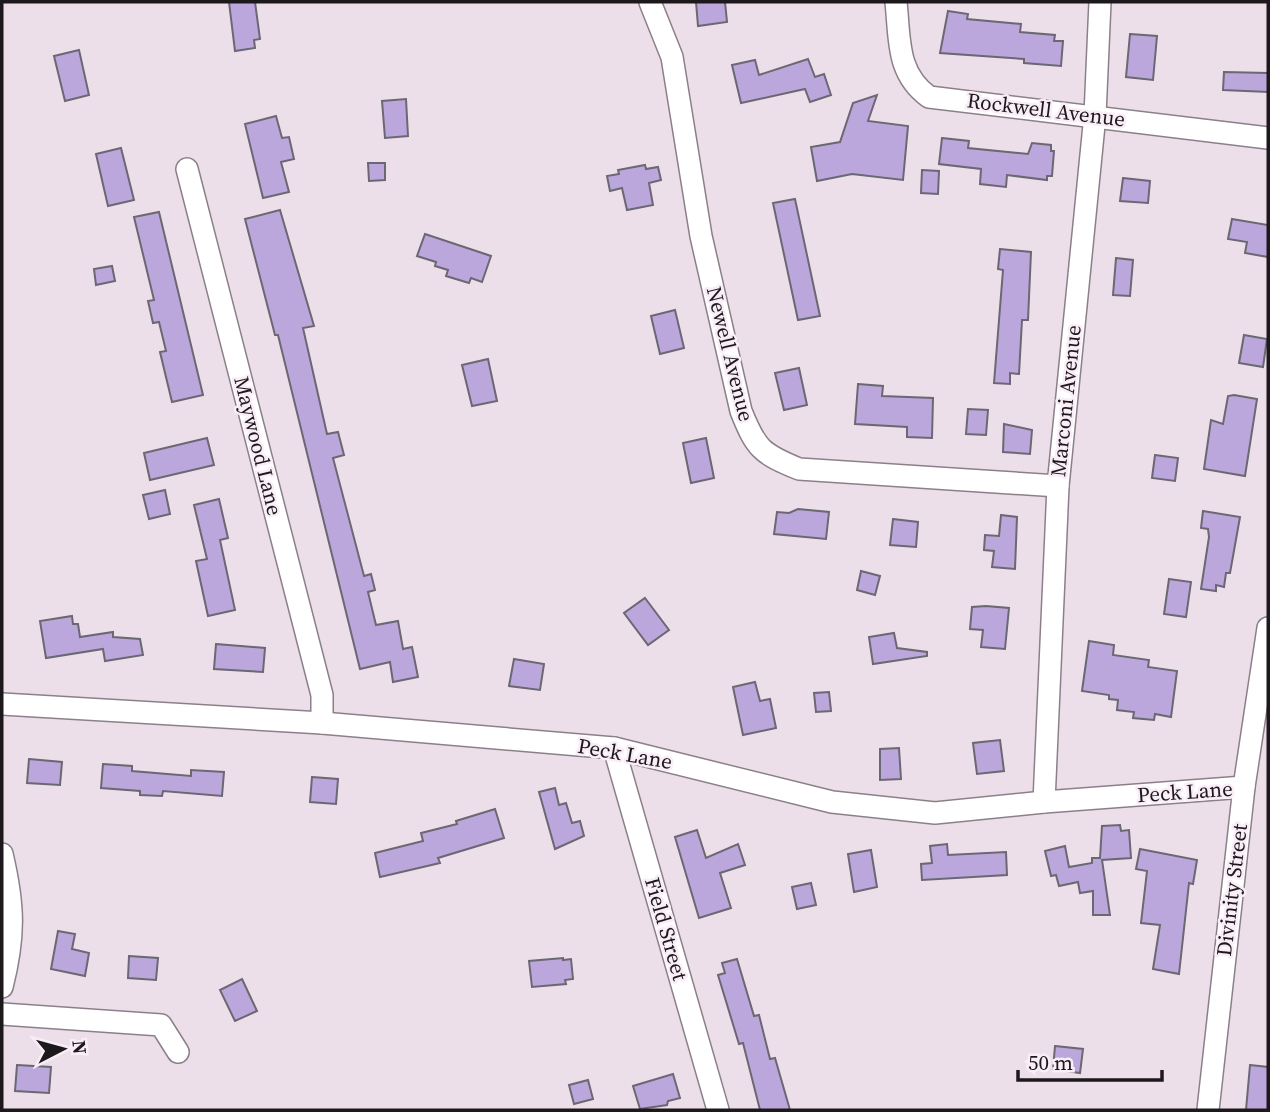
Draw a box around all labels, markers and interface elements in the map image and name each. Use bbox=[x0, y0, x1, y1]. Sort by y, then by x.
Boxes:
street label: Rockwell Avenue bbox=[965, 85, 1127, 134]
street label: Newell Avenue bbox=[700, 283, 761, 424]
street label: Marconi Avenue bbox=[1043, 324, 1088, 478]
street label: Maywood Lane bbox=[227, 373, 290, 518]
street label: Peck Lane bbox=[575, 731, 675, 776]
street label: Peck Lane bbox=[1136, 774, 1234, 809]
street label: Divinity Street bbox=[1209, 822, 1254, 958]
street label: Field Street bbox=[638, 874, 695, 984]
north arrow bbox=[28, 1014, 98, 1084]
scale bar bbox=[1018, 1038, 1162, 1082]
text: N bbox=[66, 1039, 94, 1056]
text: 50 m bbox=[1028, 1048, 1073, 1077]

